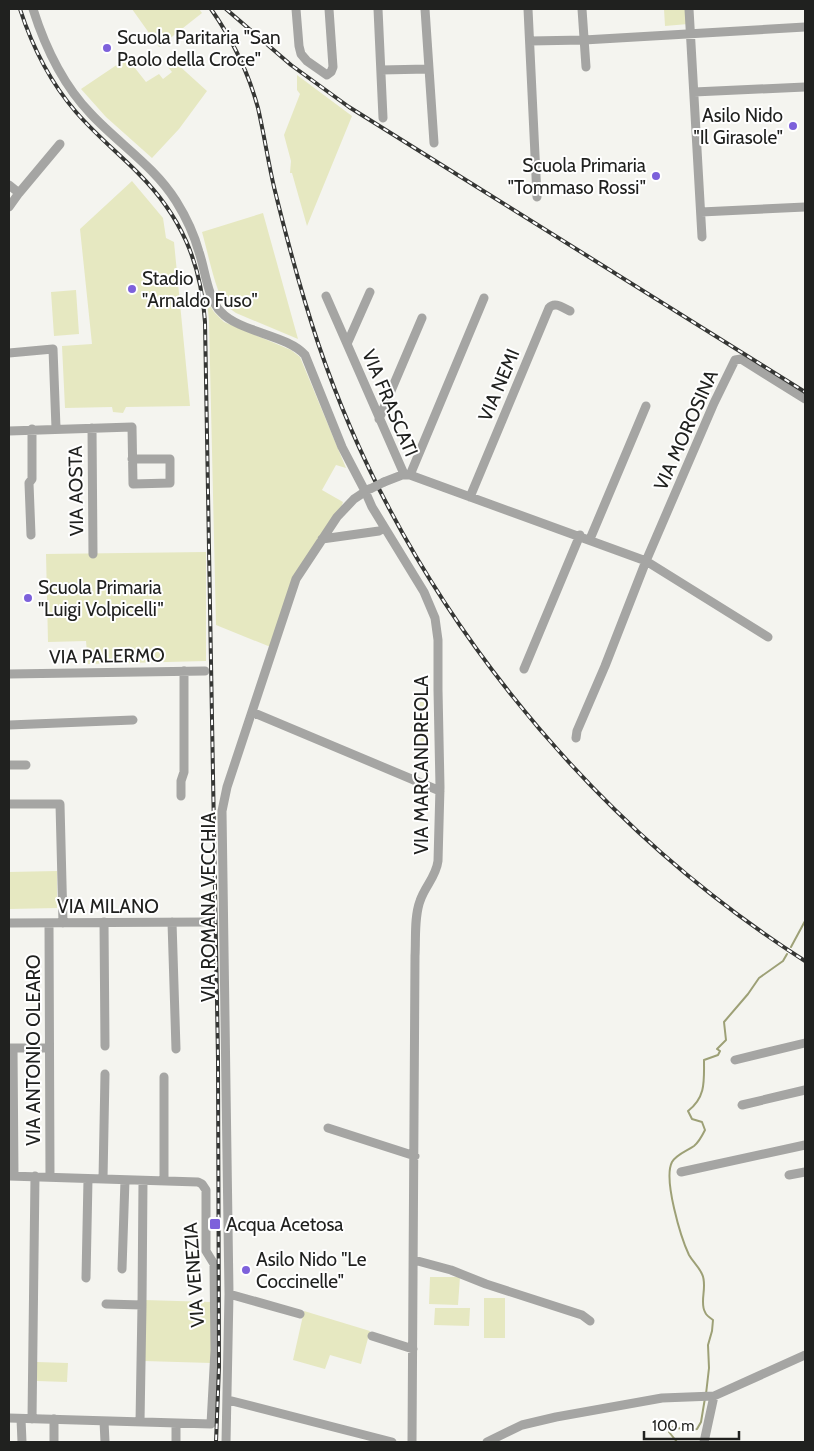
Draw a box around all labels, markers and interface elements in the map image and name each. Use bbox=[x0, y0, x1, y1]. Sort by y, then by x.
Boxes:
place label: Scuola Paritaria "San Paolo della Croce" bbox=[117, 26, 281, 71]
marker: Scuola Paritaria "San Paolo della Croce" bbox=[101, 42, 113, 54]
place label: Asilo Nido "Il Girasole" bbox=[694, 104, 783, 149]
marker: Asilo Nido "Il Girasole" bbox=[787, 120, 799, 132]
place label: Scuola Primaria "Tommaso Rossi" bbox=[508, 154, 646, 199]
marker: Scuola Primaria "Tommaso Rossi" bbox=[650, 170, 662, 182]
place label: Stadio "Arnaldo Fuso" bbox=[142, 267, 258, 312]
marker: Stadio "Arnaldo Fuso" bbox=[126, 283, 138, 295]
street label: VIA NEMI bbox=[473, 345, 525, 425]
street label: VIA FRASCATI bbox=[357, 346, 423, 460]
street label: VIA MOROSINA bbox=[649, 366, 723, 494]
street label: VIA AOSTA bbox=[64, 445, 88, 536]
place label: Scuola Primaria "Luigi Volpicelli" bbox=[38, 576, 164, 621]
marker: Scuola Primaria "Luigi Volpicelli" bbox=[22, 592, 34, 604]
street label: VIA PALERMO bbox=[49, 643, 165, 669]
street label: VIA MARCANDREOLA bbox=[410, 675, 433, 855]
street label: VIA ROMANA VECCHIA bbox=[197, 812, 220, 1002]
street label: VIA MILANO bbox=[57, 895, 159, 918]
street label: VIA ANTONIO OLEARO bbox=[22, 954, 45, 1146]
place label: Acqua Acetosa bbox=[226, 1213, 343, 1236]
marker: Acqua Acetosa bbox=[208, 1217, 222, 1231]
street label: VIA VENEZIA bbox=[179, 1221, 209, 1328]
place label: Asilo Nido "Le Coccinelle" bbox=[256, 1248, 367, 1293]
marker: Asilo Nido "Le Coccinelle" bbox=[240, 1264, 252, 1276]
scale bar bbox=[644, 1408, 739, 1440]
text: 100 m bbox=[652, 1417, 694, 1435]

